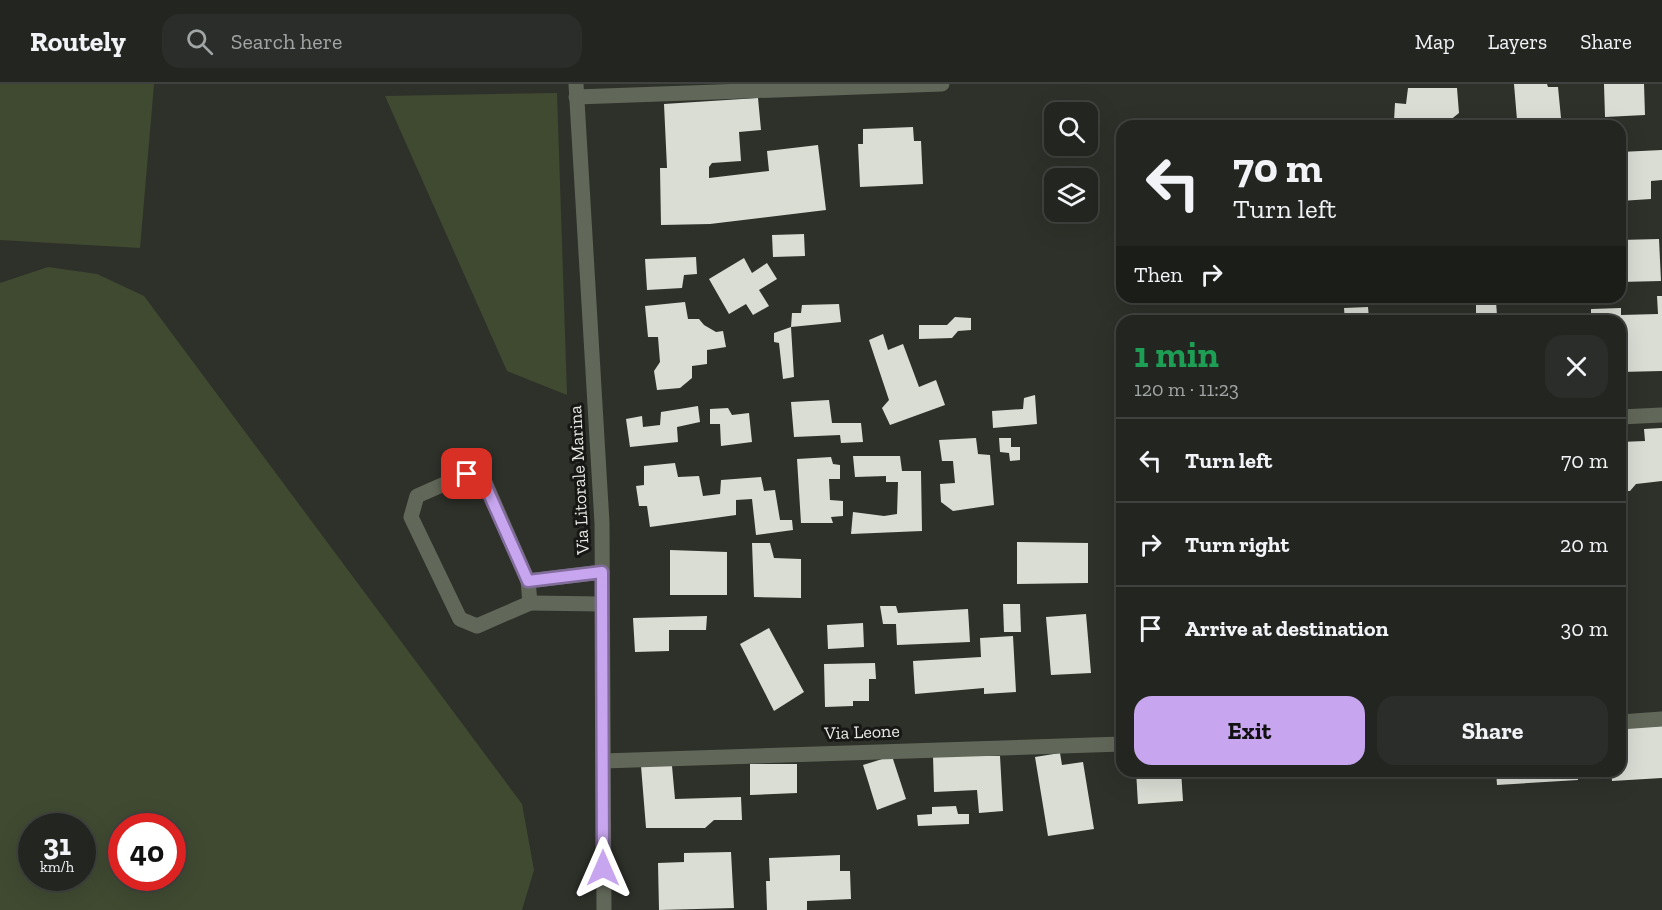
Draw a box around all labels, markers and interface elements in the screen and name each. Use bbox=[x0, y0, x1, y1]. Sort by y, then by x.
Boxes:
search box bbox=[162, 14, 582, 68]
text: Routely bbox=[30, 25, 126, 58]
icon: search bbox=[183, 25, 216, 58]
text: Search here bbox=[231, 28, 342, 55]
text: Map bbox=[1415, 29, 1455, 54]
text: Layers bbox=[1488, 29, 1547, 54]
text: Share bbox=[1580, 29, 1632, 54]
map controls bbox=[1044, 102, 1098, 222]
button: search bbox=[1044, 102, 1098, 156]
text: 70 m bbox=[1233, 142, 1323, 193]
icon: left bbox=[1134, 144, 1212, 222]
button: layers bbox=[1044, 168, 1098, 222]
text: Turn left bbox=[1233, 193, 1336, 225]
icon: right bbox=[1195, 258, 1228, 291]
text: Then bbox=[1134, 261, 1183, 288]
text: 1 min bbox=[1134, 333, 1219, 376]
button: close bbox=[1545, 335, 1608, 398]
text: 120 m · 11:23 bbox=[1134, 377, 1239, 401]
street label: Via Litorale Marina bbox=[564, 404, 594, 556]
icon: left bbox=[1134, 444, 1167, 477]
text: Turn left bbox=[1185, 447, 1272, 474]
text: 70 m bbox=[1561, 447, 1608, 474]
pin bbox=[441, 448, 492, 499]
icon: arrive bbox=[450, 457, 483, 490]
icon: right bbox=[1134, 528, 1167, 561]
text: Turn right bbox=[1185, 531, 1289, 558]
text: 20 m bbox=[1560, 531, 1608, 558]
icon: arrive bbox=[1134, 612, 1167, 645]
text: Arrive at destination bbox=[1185, 615, 1388, 642]
text: 30 m bbox=[1561, 615, 1608, 642]
button: Exit bbox=[1134, 696, 1365, 765]
button: Share bbox=[1377, 696, 1608, 765]
street label: Via Leone bbox=[823, 720, 900, 744]
speed limit sign: 40 bbox=[108, 813, 186, 891]
text: 31 bbox=[43, 827, 71, 863]
position arrow bbox=[571, 836, 635, 900]
text: km/h bbox=[40, 858, 74, 876]

